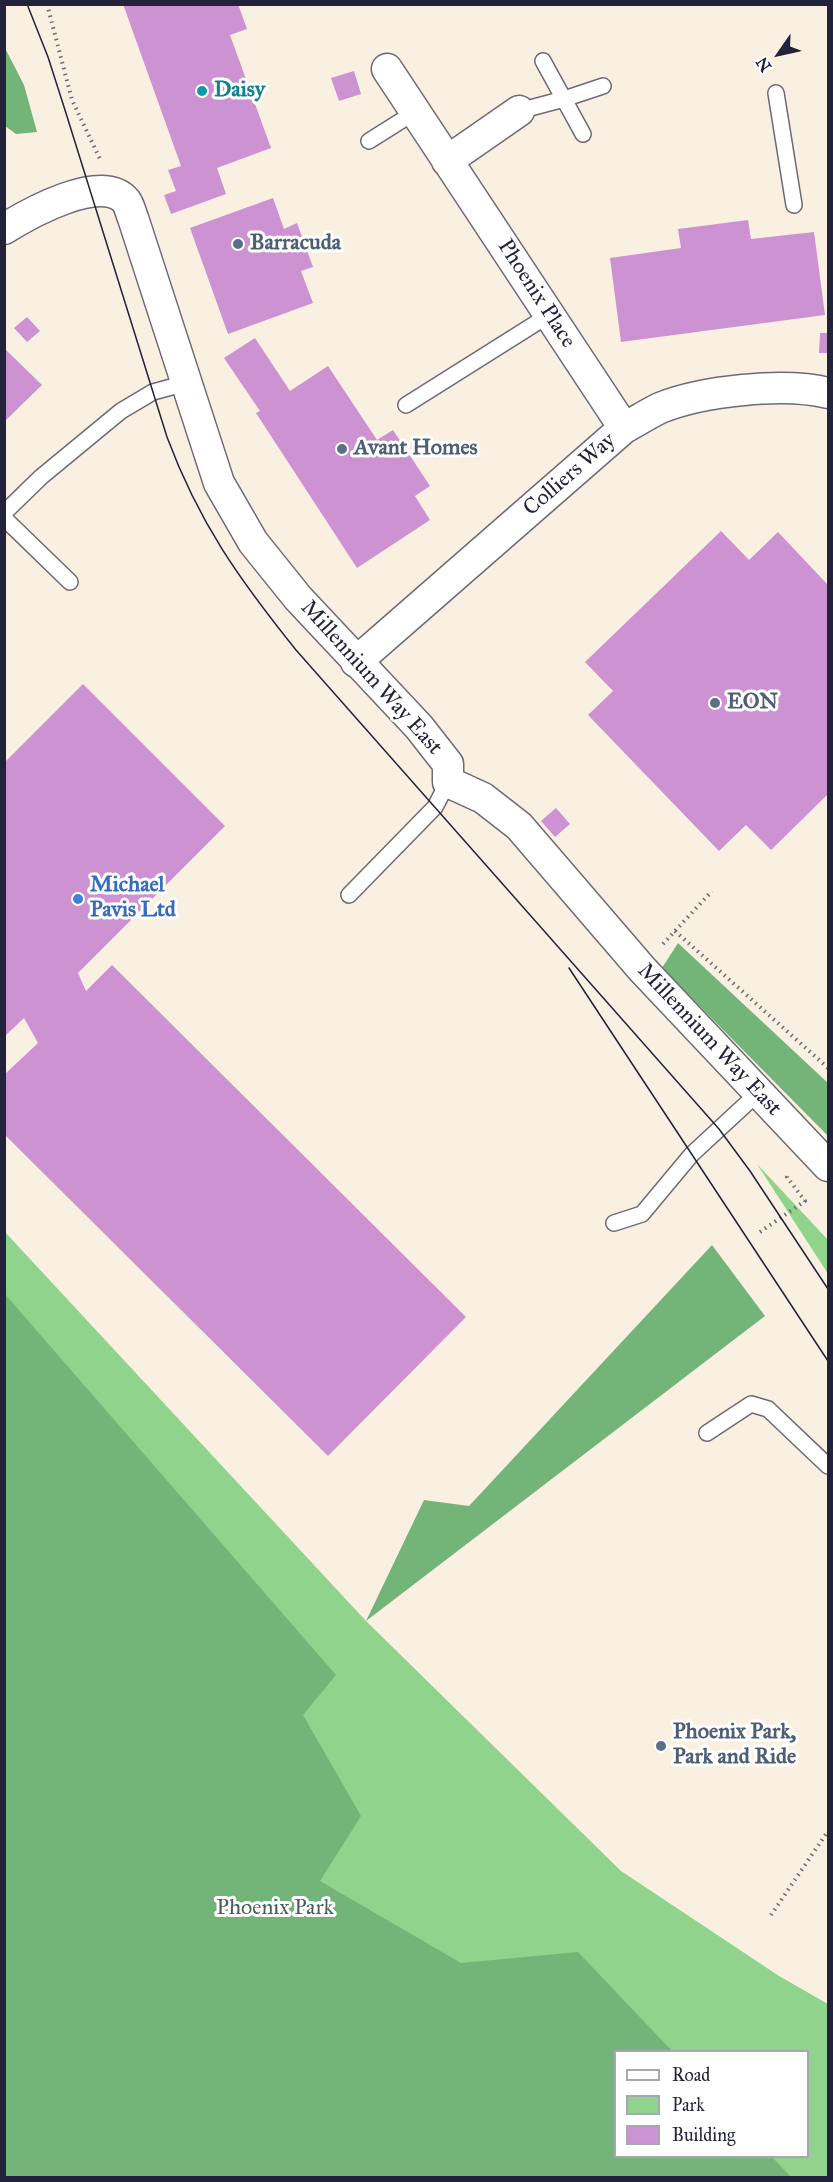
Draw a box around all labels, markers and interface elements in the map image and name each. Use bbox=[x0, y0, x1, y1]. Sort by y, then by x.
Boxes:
north arrow bbox=[749, 24, 809, 84]
text: N bbox=[752, 53, 775, 75]
place label: Daisy bbox=[214, 78, 265, 104]
marker: Daisy bbox=[195, 84, 209, 98]
place label: Barracuda bbox=[250, 231, 341, 257]
street label: Phoenix Place bbox=[491, 235, 581, 353]
marker: Barracuda bbox=[231, 237, 245, 251]
street label: Colliers Way bbox=[519, 428, 621, 522]
place label: Avant Homes bbox=[354, 436, 478, 462]
marker: Avant Homes bbox=[335, 442, 349, 456]
street label: Millennium Way East bbox=[295, 595, 447, 761]
place label: EON bbox=[727, 690, 778, 716]
marker: EON bbox=[708, 696, 722, 710]
place label: Michael Pavis Ltd bbox=[90, 873, 176, 924]
marker: Michael Pavis Ltd bbox=[71, 892, 85, 906]
street label: Millennium Way East bbox=[631, 958, 787, 1122]
place label: Phoenix Park, Park and Ride bbox=[673, 1720, 796, 1772]
marker: Phoenix Park, Park and Ride bbox=[654, 1739, 668, 1753]
park label: Phoenix Park bbox=[216, 1896, 334, 1922]
legend bbox=[614, 2050, 809, 2158]
text: Road bbox=[672, 2064, 710, 2086]
text: Park bbox=[672, 2094, 705, 2116]
text: Building bbox=[672, 2124, 735, 2146]

